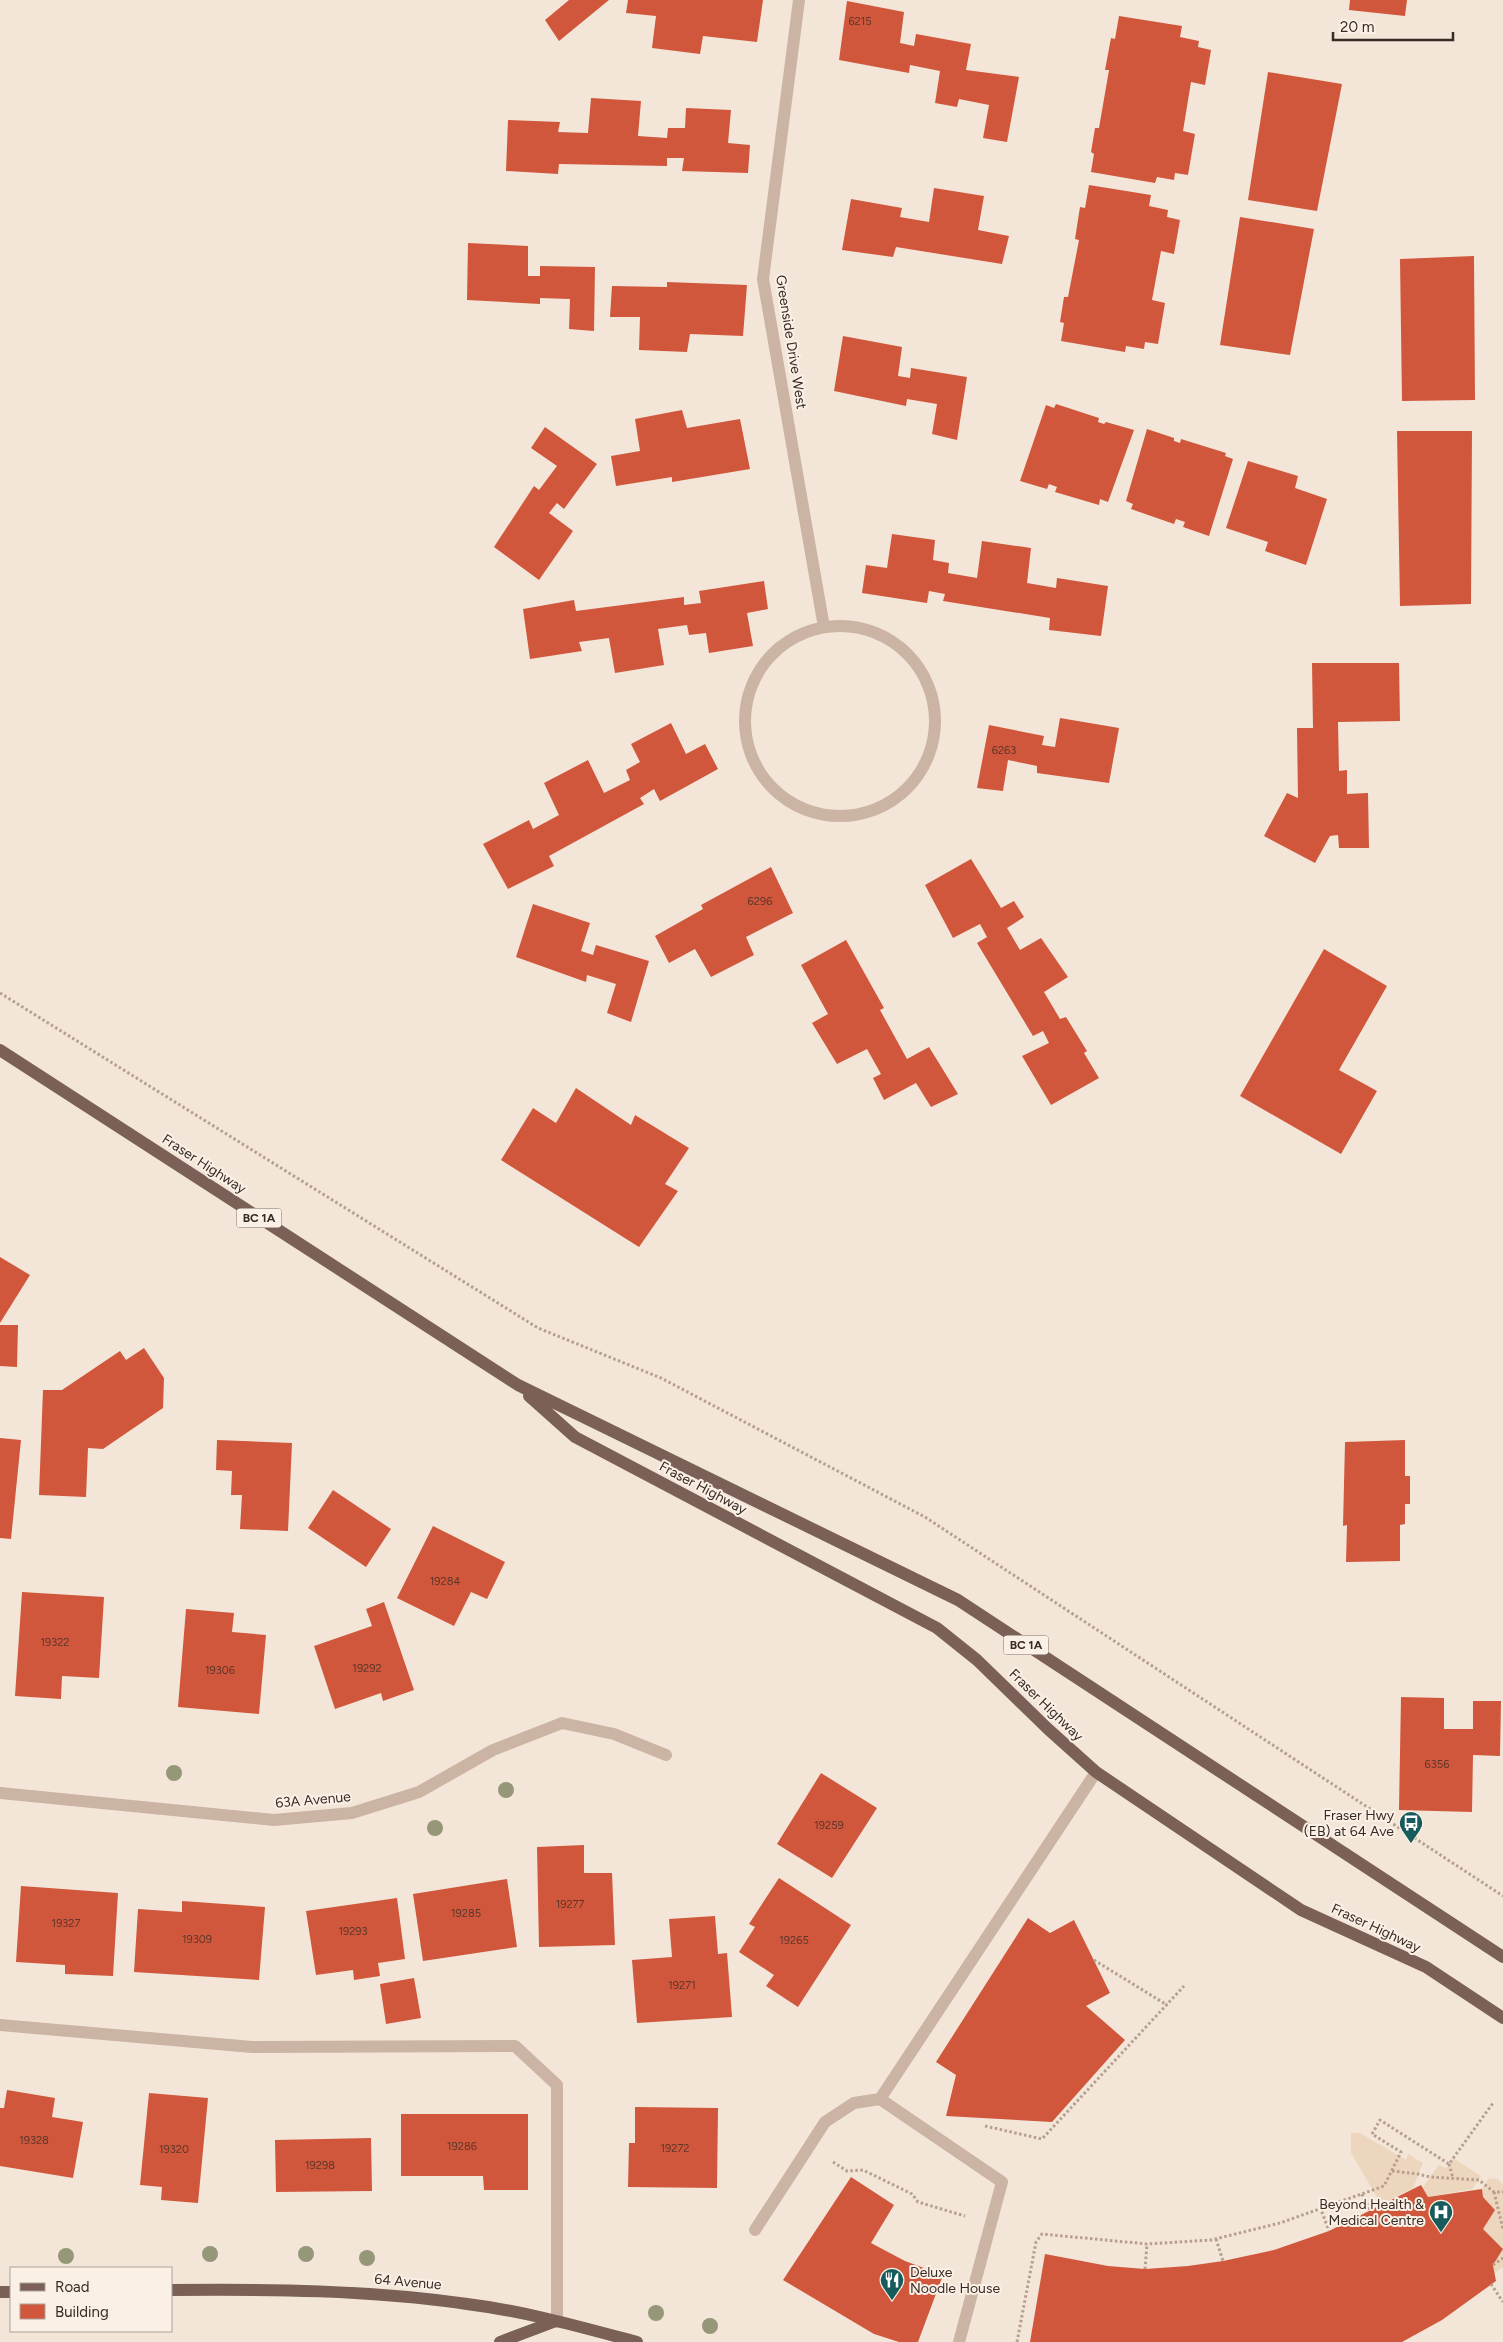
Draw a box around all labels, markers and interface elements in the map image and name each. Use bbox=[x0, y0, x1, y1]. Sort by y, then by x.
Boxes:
scale bar bbox=[1333, 10, 1453, 42]
house number: 6215 bbox=[848, 15, 872, 28]
text: 20 m bbox=[1340, 18, 1374, 36]
street label: Greenside Drive West bbox=[772, 274, 810, 410]
house number: 6263 bbox=[992, 744, 1016, 757]
house number: 6296 bbox=[748, 895, 772, 908]
street label: Fraser Highway bbox=[159, 1131, 250, 1198]
road number: BC 1A bbox=[236, 1208, 282, 1228]
street label: Fraser Highway bbox=[656, 1458, 750, 1518]
house number: 19284 bbox=[430, 1575, 460, 1588]
house number: 19322 bbox=[40, 1636, 70, 1649]
road number: BC 1A bbox=[1004, 1636, 1048, 1654]
house number: 19292 bbox=[352, 1662, 382, 1675]
house number: 19306 bbox=[205, 1664, 235, 1677]
street label: Fraser Highway bbox=[1005, 1665, 1087, 1745]
house number: 6356 bbox=[1425, 1758, 1449, 1771]
street label: 63A Avenue bbox=[274, 1788, 352, 1812]
place label: Fraser Hwy (EB) at 64 Ave bbox=[1304, 1807, 1395, 1840]
bus stop icon: Fraser Hwy (EB) at 64 Ave bbox=[1398, 1810, 1424, 1844]
house number: 19259 bbox=[814, 1819, 844, 1832]
house number: 19277 bbox=[556, 1898, 584, 1911]
street label: Fraser Highway bbox=[1329, 1900, 1424, 1956]
house number: 19285 bbox=[451, 1907, 481, 1920]
house number: 19327 bbox=[52, 1917, 80, 1930]
house number: 19293 bbox=[338, 1925, 368, 1938]
house number: 19309 bbox=[182, 1933, 212, 1946]
house number: 19265 bbox=[779, 1934, 809, 1947]
house number: 19271 bbox=[668, 1979, 696, 1992]
house number: 19328 bbox=[19, 2134, 49, 2147]
house number: 19286 bbox=[447, 2140, 477, 2153]
house number: 19272 bbox=[661, 2142, 689, 2155]
house number: 19320 bbox=[159, 2143, 189, 2156]
house number: 19298 bbox=[305, 2159, 335, 2172]
place label: Beyond Health & Medical Centre bbox=[1319, 2196, 1424, 2229]
hospital icon: Beyond Health & Medical Centre bbox=[1428, 2199, 1454, 2233]
place label: Deluxe Noodle House bbox=[910, 2264, 1000, 2297]
legend bbox=[10, 2267, 172, 2332]
restaurant icon: Deluxe Noodle House bbox=[879, 2267, 905, 2301]
street label: 64 Avenue bbox=[374, 2271, 443, 2293]
text: Road bbox=[55, 2278, 90, 2296]
text: Building bbox=[55, 2303, 109, 2321]

